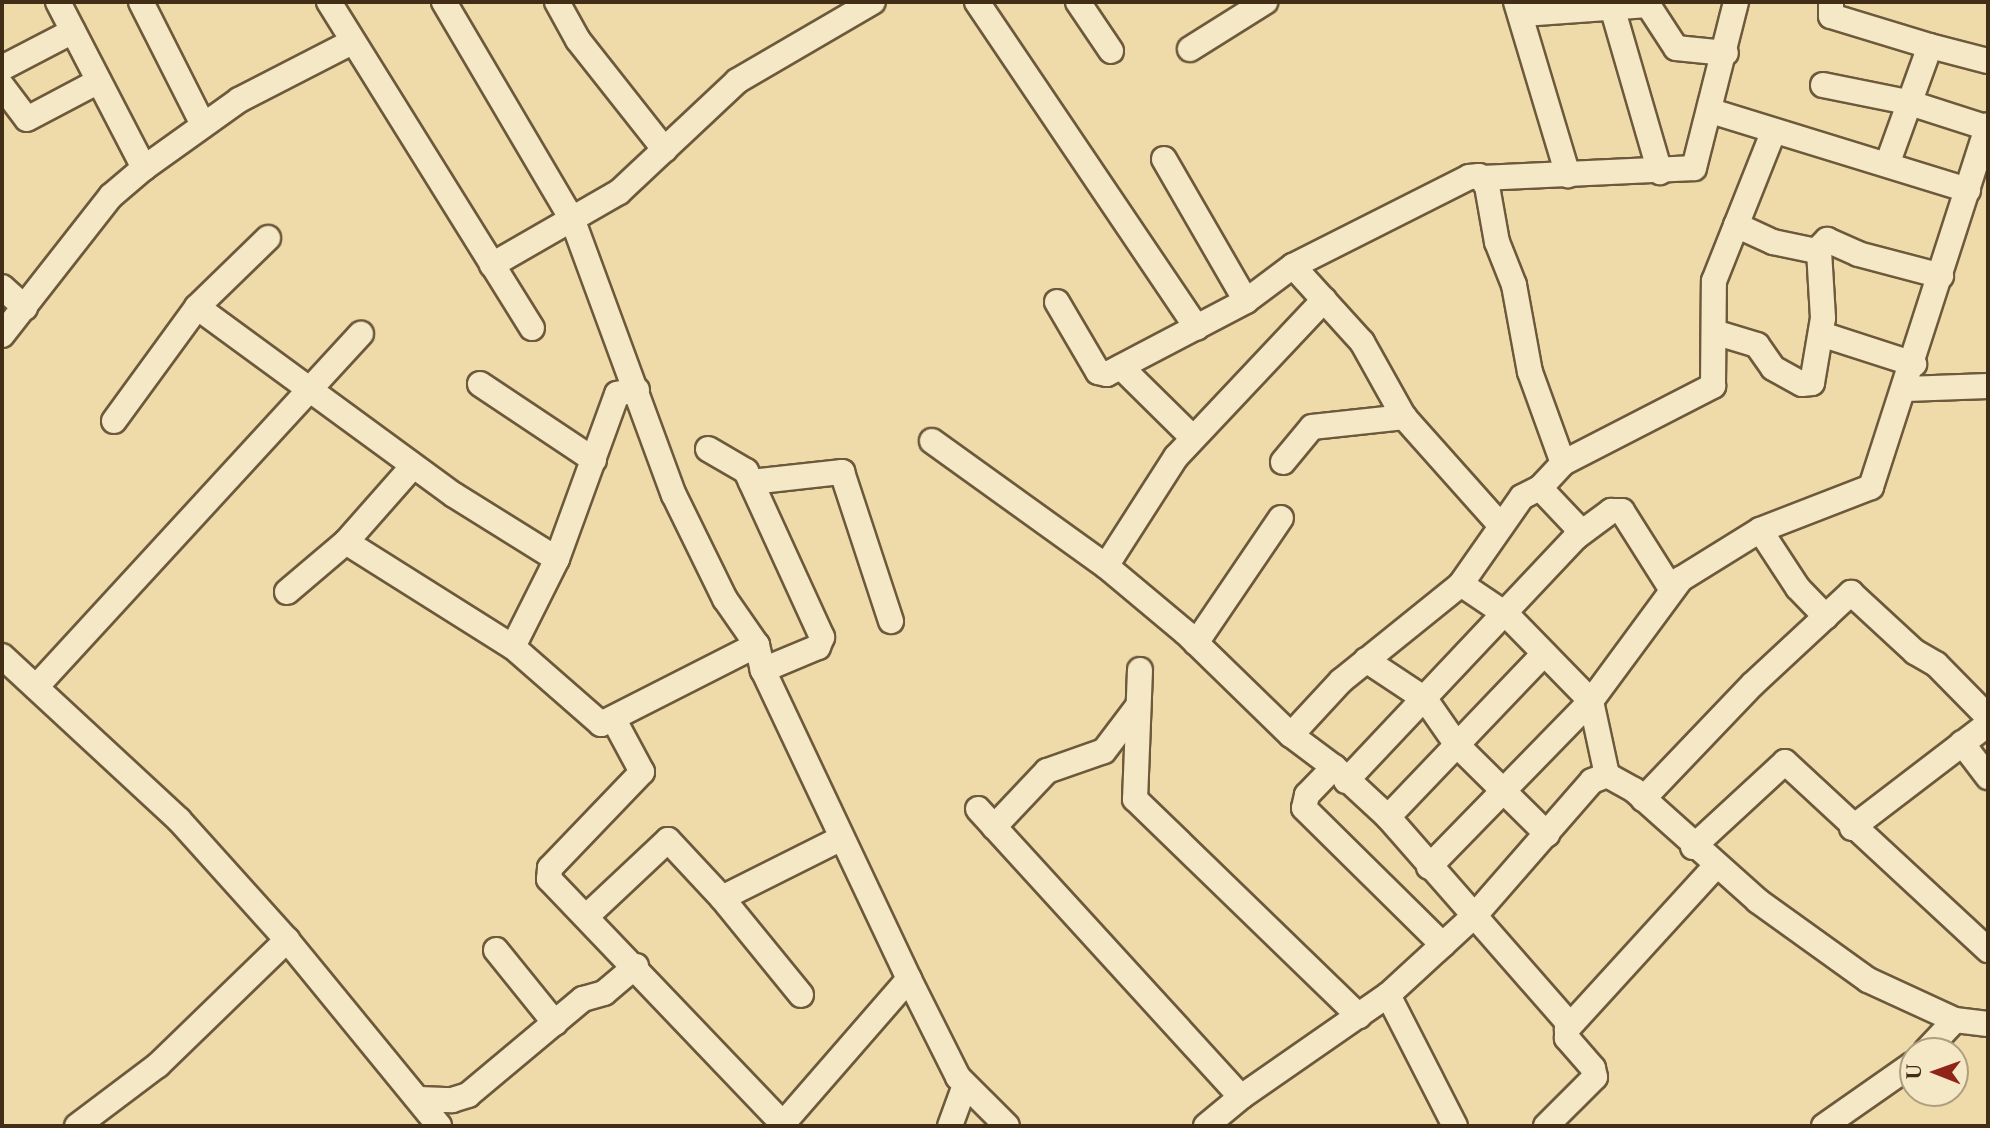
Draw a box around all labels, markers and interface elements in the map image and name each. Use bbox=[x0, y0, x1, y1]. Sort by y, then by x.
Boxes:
north arrow bbox=[1899, 1037, 1969, 1107]
text: U bbox=[1903, 1064, 1926, 1080]

